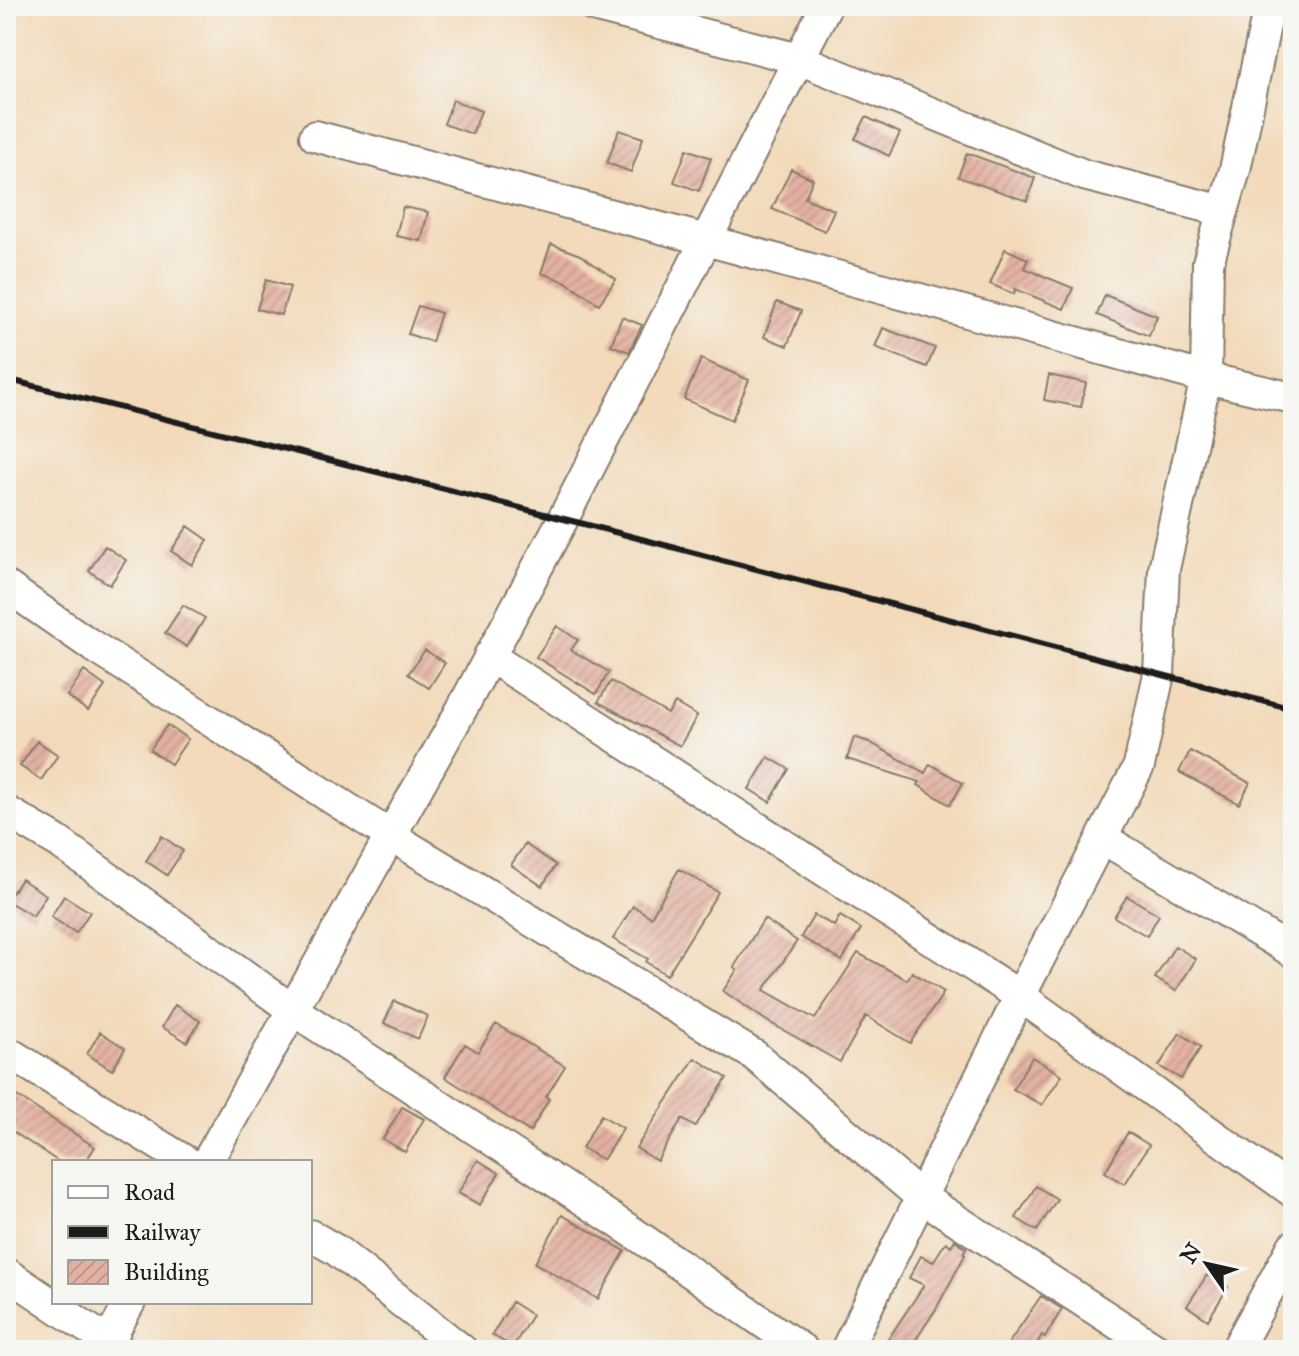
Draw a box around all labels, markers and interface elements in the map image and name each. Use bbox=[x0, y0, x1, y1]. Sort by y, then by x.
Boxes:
legend bbox=[52, 1160, 312, 1304]
text: Road bbox=[124, 1177, 175, 1207]
text: Railway bbox=[124, 1217, 201, 1247]
north arrow bbox=[1167, 1224, 1247, 1304]
text: N bbox=[1174, 1238, 1207, 1268]
text: Building bbox=[124, 1257, 209, 1287]

